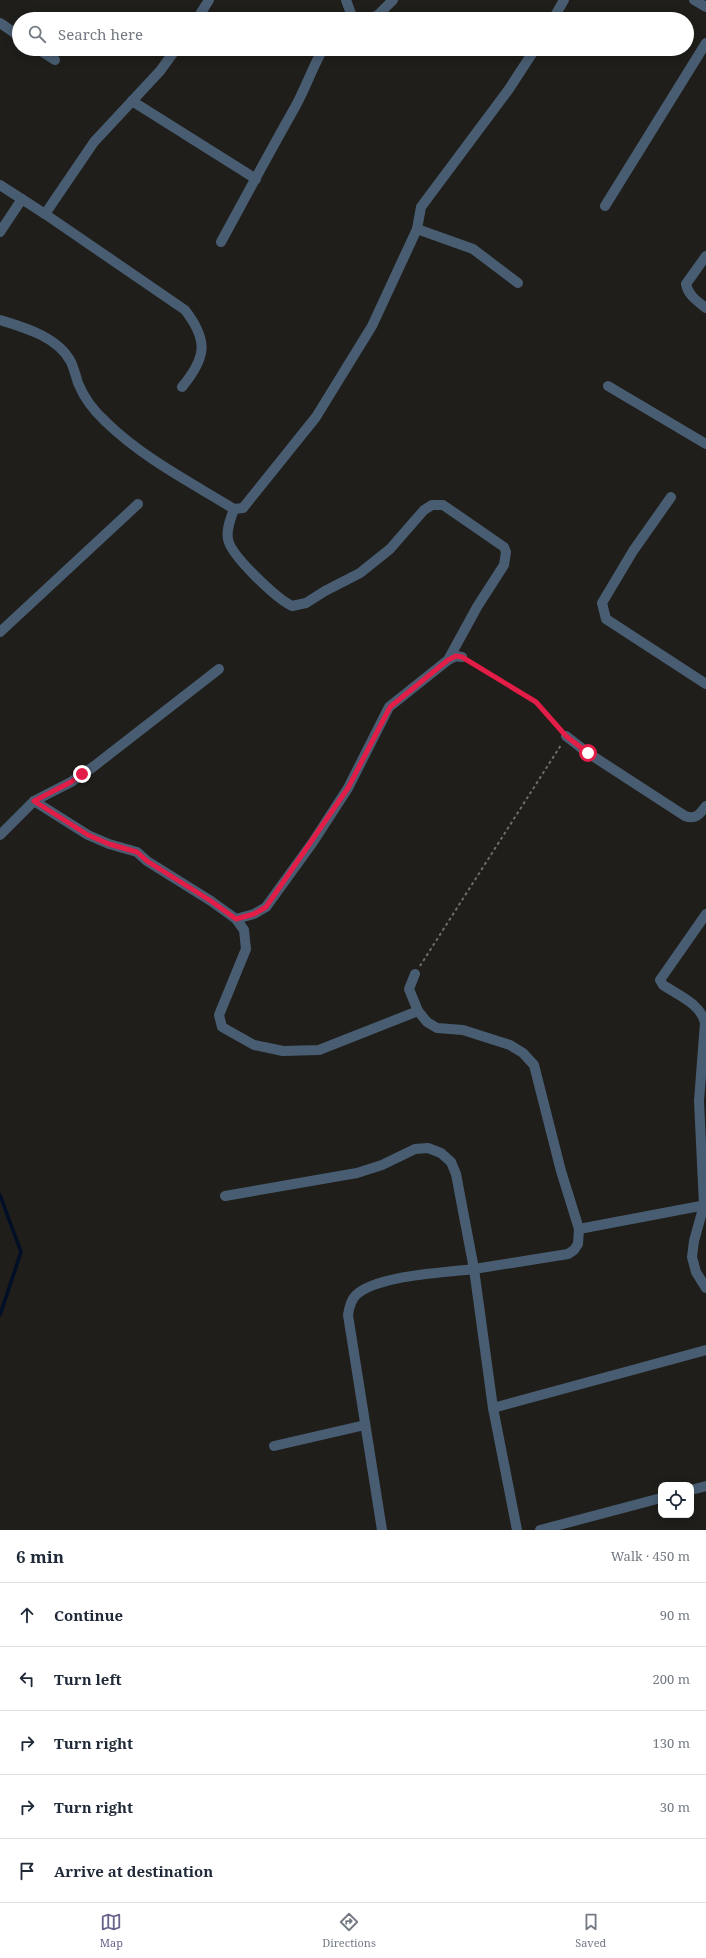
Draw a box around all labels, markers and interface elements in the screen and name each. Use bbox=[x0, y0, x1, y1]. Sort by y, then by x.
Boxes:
search box bbox=[12, 12, 694, 56]
icon: search bbox=[26, 23, 48, 45]
text: Search here bbox=[58, 24, 143, 44]
route start bbox=[579, 744, 597, 762]
route end bbox=[73, 765, 91, 783]
map controls bbox=[658, 1482, 694, 1518]
button: locate bbox=[658, 1482, 694, 1518]
text: 6 min bbox=[16, 1545, 64, 1568]
text: Walk · 450 m bbox=[611, 1547, 690, 1565]
icon: ahead bbox=[16, 1604, 38, 1626]
text: Continue bbox=[54, 1605, 123, 1625]
text: 90 m bbox=[660, 1606, 690, 1624]
icon: left bbox=[16, 1668, 38, 1690]
text: Turn left bbox=[54, 1669, 122, 1689]
text: 200 m bbox=[653, 1670, 690, 1688]
icon: right bbox=[16, 1732, 38, 1754]
text: Turn right bbox=[54, 1733, 133, 1753]
text: 130 m bbox=[653, 1734, 690, 1752]
icon: right bbox=[16, 1796, 38, 1818]
text: Turn right bbox=[54, 1797, 133, 1817]
text: 30 m bbox=[660, 1798, 690, 1816]
icon: arrive bbox=[16, 1860, 38, 1882]
text: Arrive at destination bbox=[54, 1861, 213, 1881]
tab: Map bbox=[100, 1911, 123, 1950]
tab: Directions bbox=[322, 1911, 376, 1950]
tab: Saved bbox=[575, 1911, 606, 1950]

